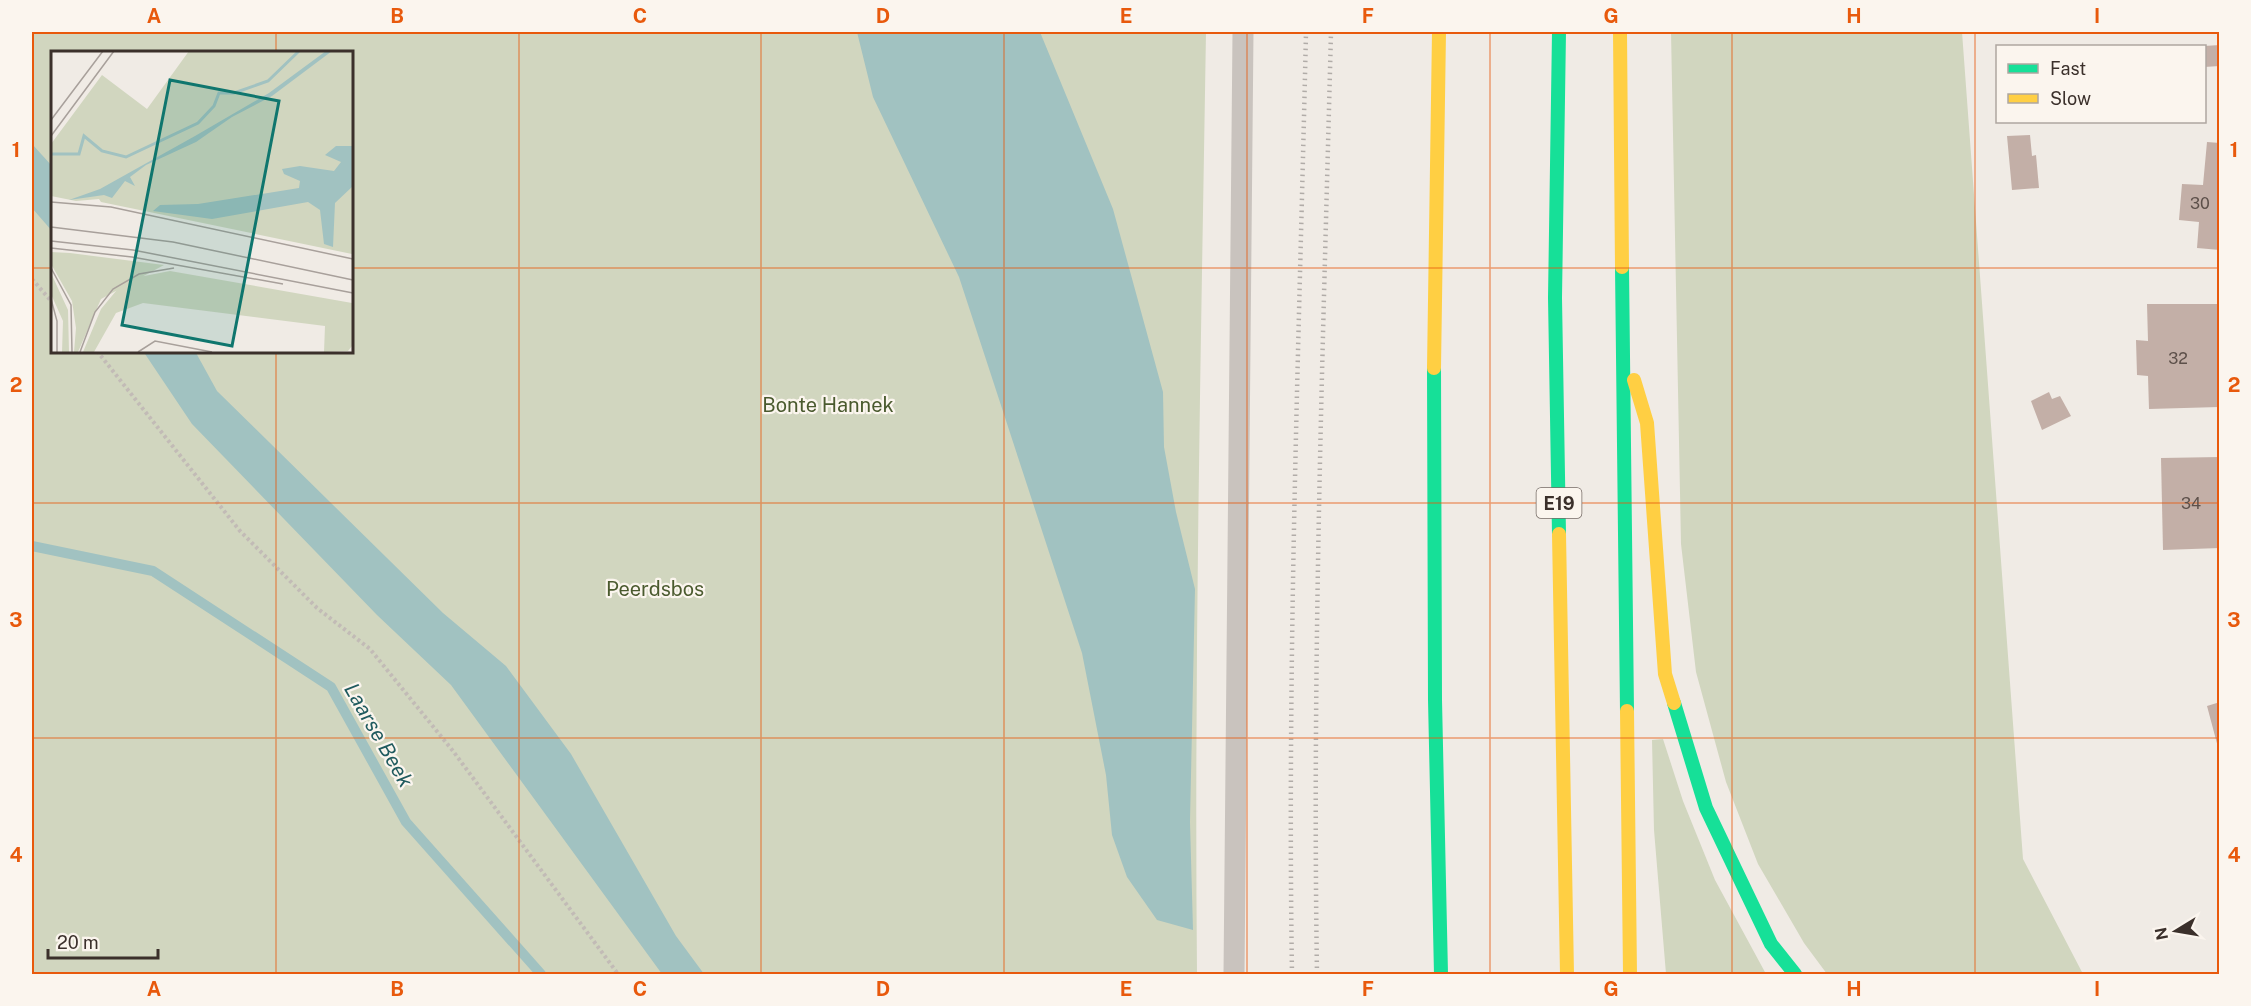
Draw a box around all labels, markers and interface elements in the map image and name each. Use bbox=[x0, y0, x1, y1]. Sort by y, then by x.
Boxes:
text: A bbox=[147, 4, 161, 28]
text: B bbox=[390, 4, 404, 28]
text: C bbox=[633, 4, 647, 28]
text: D bbox=[876, 4, 890, 28]
text: E bbox=[1120, 4, 1132, 28]
text: F bbox=[1362, 4, 1374, 28]
text: G bbox=[1603, 4, 1619, 28]
text: H bbox=[1846, 4, 1862, 28]
text: I bbox=[2094, 4, 2100, 28]
legend bbox=[1996, 45, 2206, 123]
inset map bbox=[51, 51, 352, 352]
text: Fast bbox=[2050, 58, 2086, 79]
text: Slow bbox=[2050, 88, 2091, 109]
text: 1 bbox=[12, 138, 20, 162]
text: 1 bbox=[2230, 138, 2238, 162]
house number: 30 bbox=[2190, 194, 2210, 213]
house number: 32 bbox=[2168, 349, 2188, 368]
text: 2 bbox=[10, 373, 22, 397]
text: 2 bbox=[2228, 373, 2240, 397]
park label: Bonte Hannek bbox=[762, 393, 894, 417]
road number: E19 bbox=[1536, 488, 1582, 518]
house number: 34 bbox=[2181, 494, 2201, 513]
park label: Peerdsbos bbox=[606, 577, 704, 601]
text: 3 bbox=[9, 608, 23, 632]
text: 3 bbox=[2227, 608, 2241, 632]
water label: Laarse Beek bbox=[339, 679, 419, 792]
text: 4 bbox=[9, 843, 23, 867]
text: 4 bbox=[2227, 843, 2241, 867]
north arrow bbox=[2146, 901, 2206, 961]
scale bar bbox=[48, 922, 158, 960]
text: N bbox=[2151, 926, 2172, 942]
text: 20 m bbox=[57, 932, 99, 953]
text: A bbox=[147, 977, 161, 1001]
text: B bbox=[390, 977, 404, 1001]
text: C bbox=[633, 977, 647, 1001]
text: D bbox=[876, 977, 890, 1001]
text: E bbox=[1120, 977, 1132, 1001]
text: F bbox=[1362, 977, 1374, 1001]
text: G bbox=[1603, 977, 1619, 1001]
text: H bbox=[1846, 977, 1862, 1001]
text: I bbox=[2094, 977, 2100, 1001]

